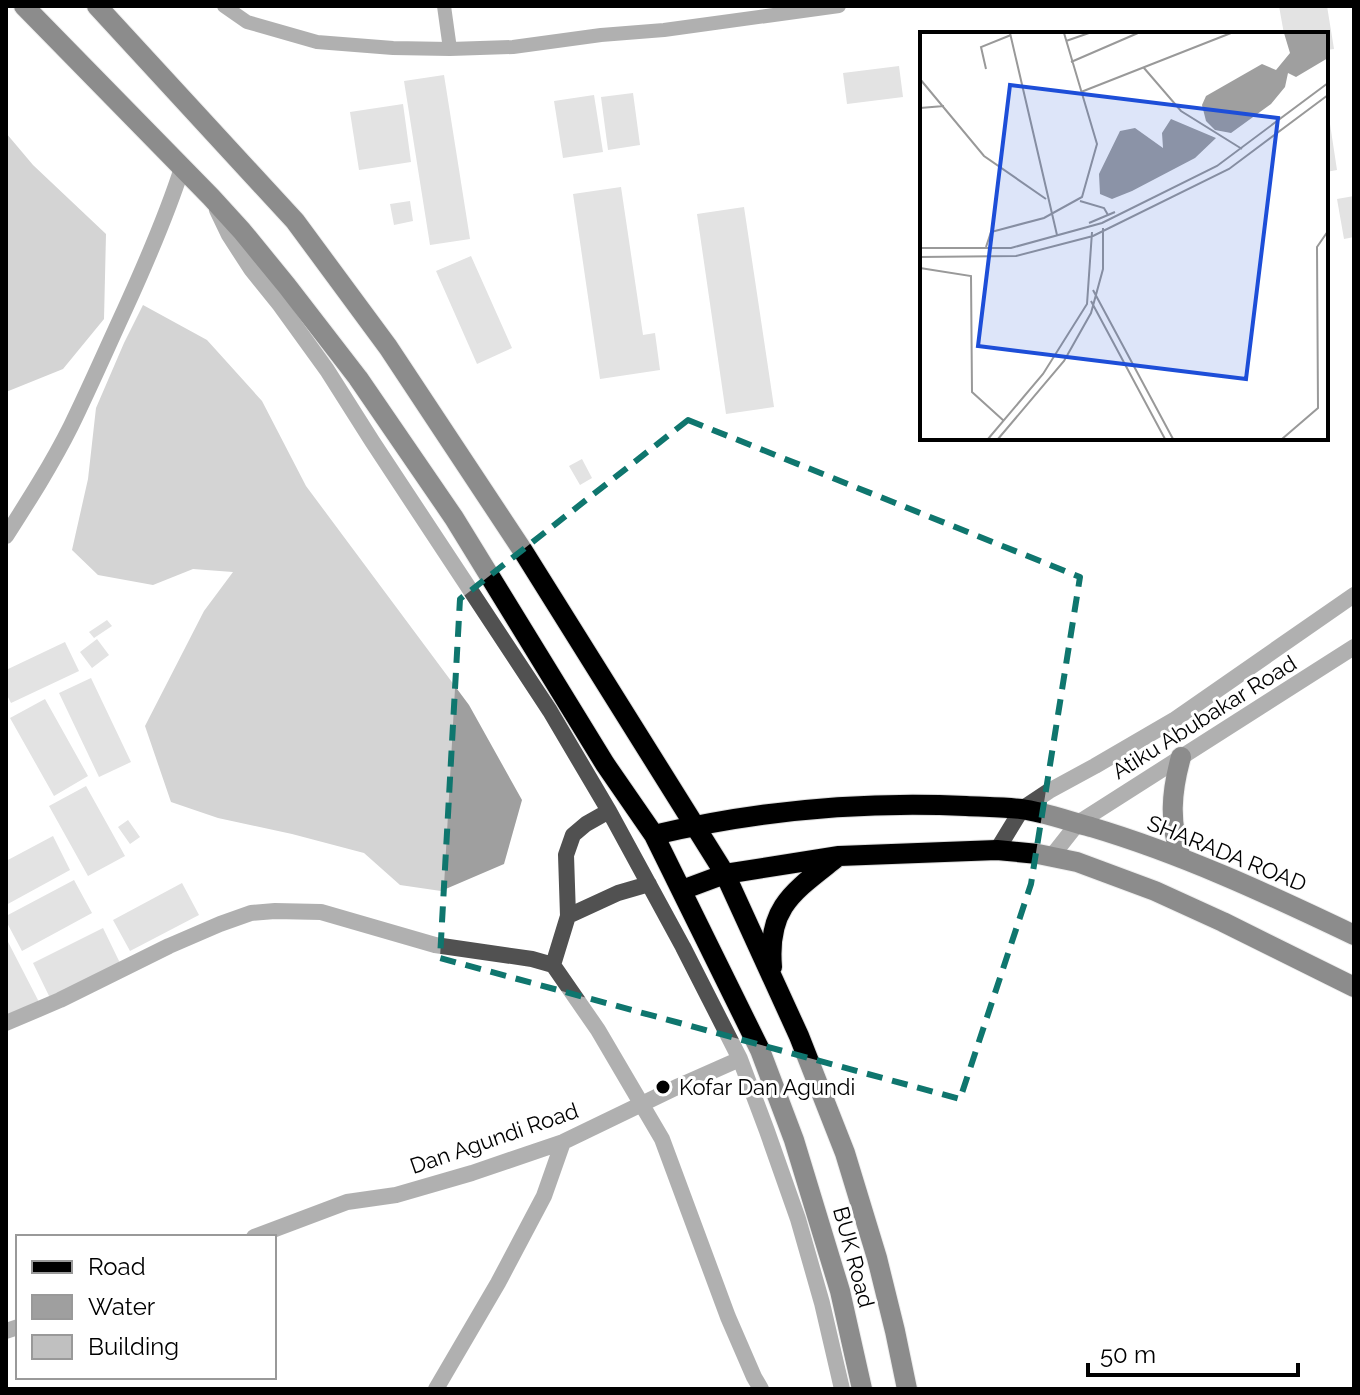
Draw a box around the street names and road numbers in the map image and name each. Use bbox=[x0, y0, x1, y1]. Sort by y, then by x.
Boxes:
street label: Atiku Abubakar Road bbox=[1107, 650, 1301, 784]
street label: SHARADA ROAD bbox=[1144, 809, 1310, 897]
street label: Dan Agundi Road bbox=[406, 1097, 582, 1179]
street label: BUK Road bbox=[828, 1204, 880, 1310]

